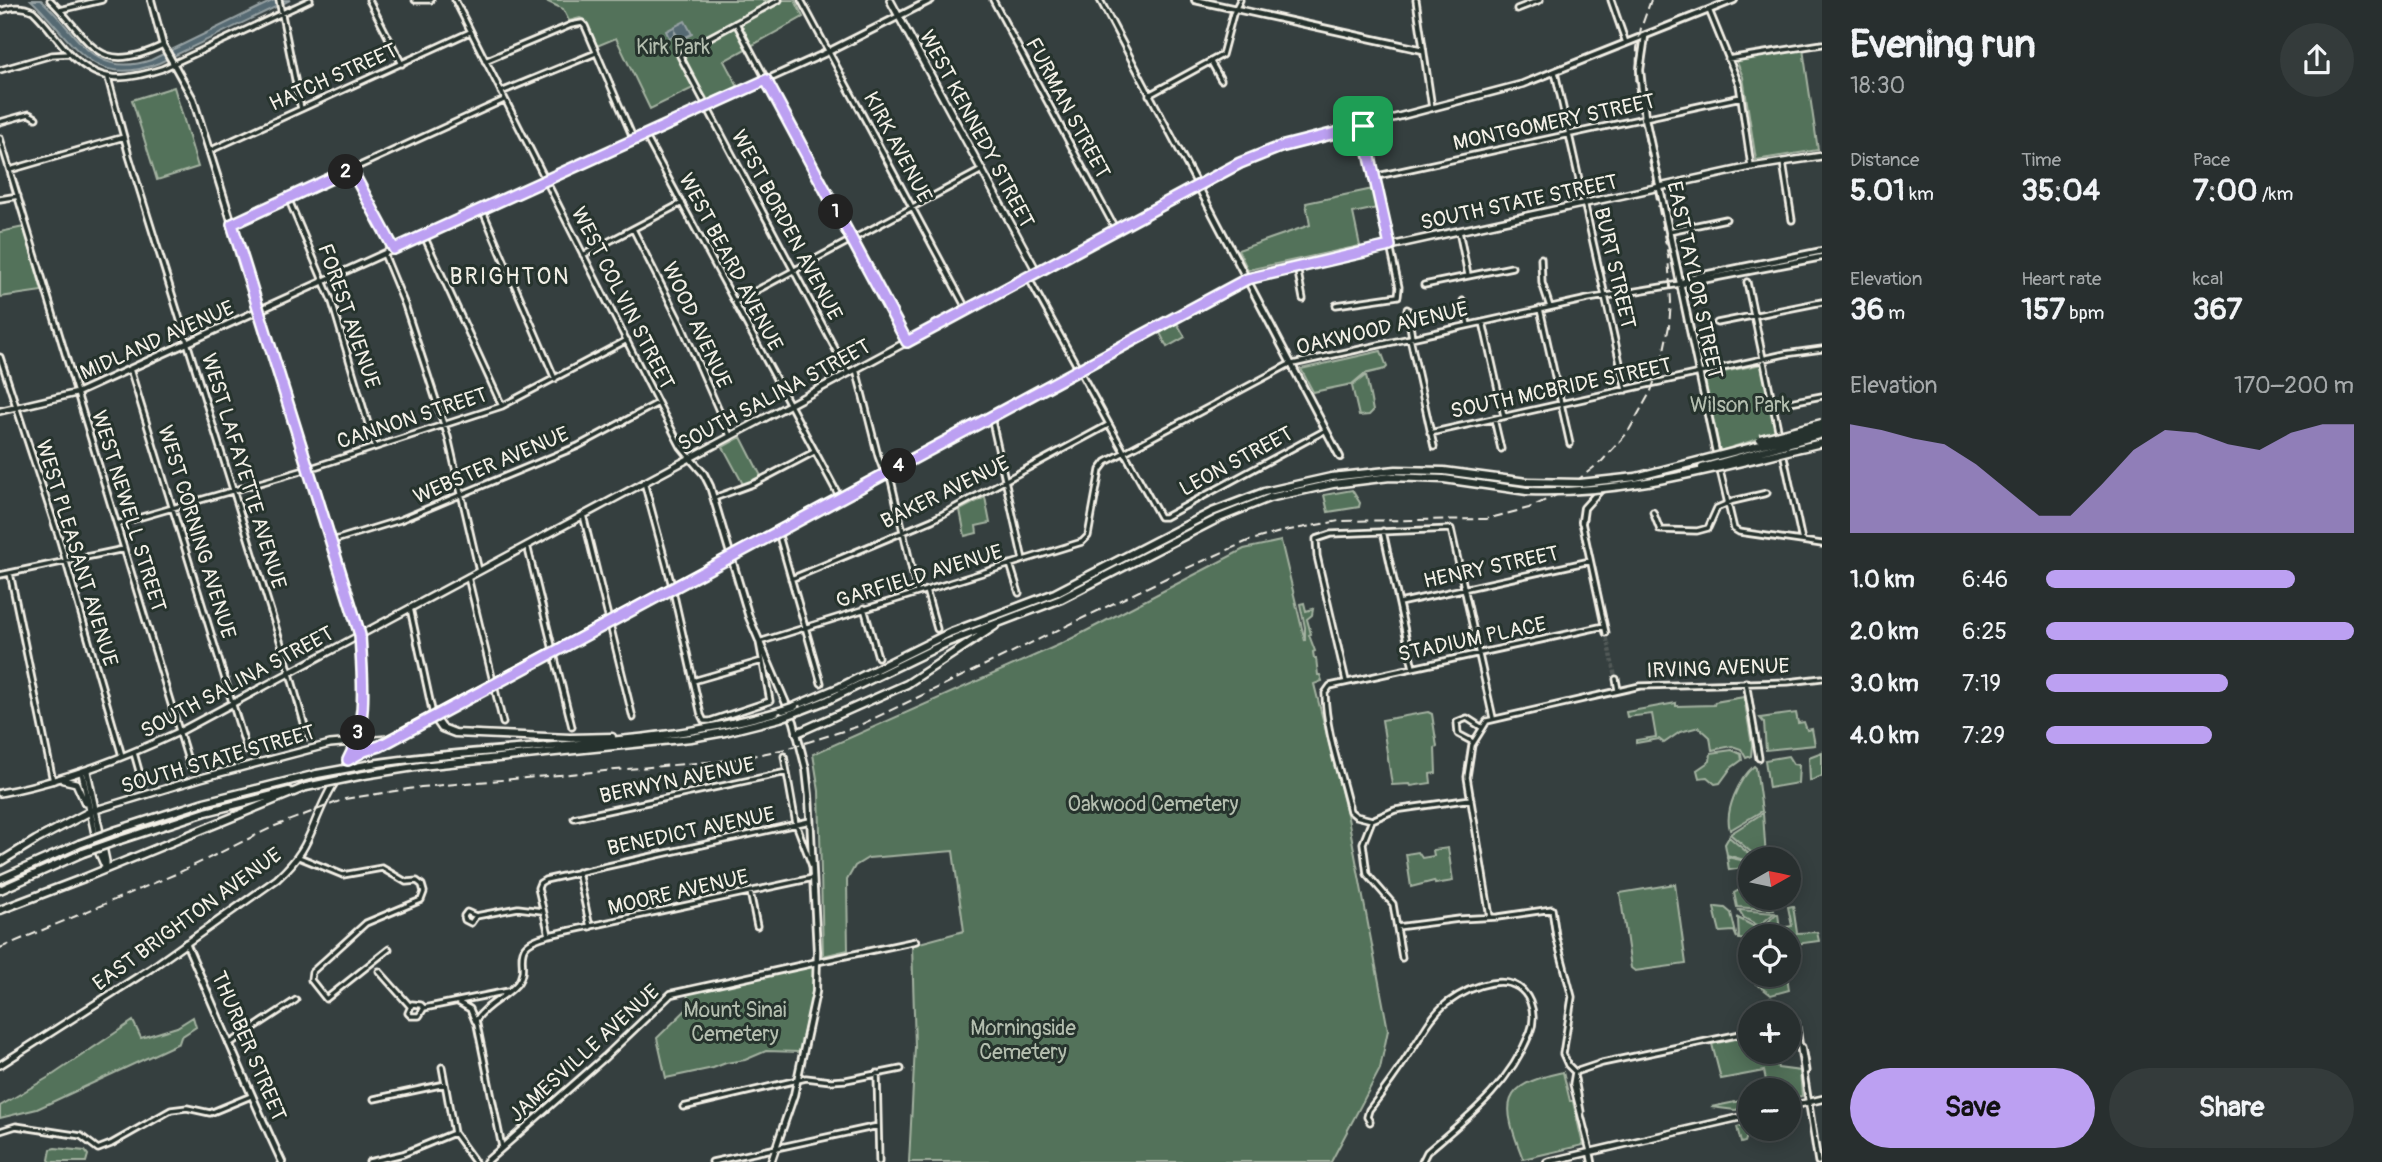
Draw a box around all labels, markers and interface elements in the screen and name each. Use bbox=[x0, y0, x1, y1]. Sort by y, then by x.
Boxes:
text: Evening run bbox=[1850, 21, 2036, 69]
button: share bbox=[2280, 23, 2354, 97]
street label: WEST KENNEDY STREET bbox=[913, 26, 1040, 233]
street label: FURMAN STREET bbox=[1019, 33, 1116, 184]
park label: Kirk Park bbox=[636, 34, 710, 61]
street label: HATCH STREET bbox=[265, 37, 402, 118]
text: 18:30 bbox=[1850, 71, 1905, 100]
street label: KIRK AVENUE bbox=[857, 87, 938, 207]
street label: MONTGOMERY STREET bbox=[1451, 88, 1658, 157]
pin bbox=[1333, 96, 1393, 156]
icon: arrive bbox=[1344, 107, 1382, 145]
street label: WEST BORDEN AVENUE bbox=[725, 125, 848, 325]
text: Distance bbox=[1850, 148, 1919, 172]
text: Time bbox=[2021, 148, 2061, 172]
text: Pace bbox=[2193, 148, 2230, 172]
pin: 2 bbox=[328, 154, 364, 190]
text: 2 bbox=[340, 159, 351, 183]
street label: SOUTH STATE STREET bbox=[1418, 168, 1620, 237]
street label: WEST BEARD AVENUE bbox=[672, 169, 789, 356]
text: 5.01 bbox=[1850, 172, 1905, 209]
text: 35:04 bbox=[2021, 172, 2100, 209]
text: 7:00 bbox=[2193, 172, 2258, 209]
street label: EAST TAYLOR STREET bbox=[1660, 179, 1729, 382]
text: km bbox=[1905, 182, 1934, 206]
text: /km bbox=[2258, 182, 2293, 206]
pin: 1 bbox=[818, 194, 854, 230]
text: 1 bbox=[832, 199, 839, 223]
street label: WEST COLVIN STREET bbox=[565, 202, 680, 394]
street label: BURT STREET bbox=[1587, 205, 1642, 332]
street label: FOREST AVENUE bbox=[311, 240, 386, 392]
street label: WOOD AVENUE bbox=[656, 258, 738, 393]
district label: BRIGHTON bbox=[449, 262, 571, 291]
text: Elevation bbox=[1850, 267, 1922, 291]
text: Heart rate bbox=[2021, 267, 2101, 291]
text: kcal bbox=[2193, 267, 2224, 291]
text: 36 bbox=[1850, 291, 1884, 328]
text: 157 bbox=[2021, 291, 2065, 328]
text: 367 bbox=[2193, 291, 2242, 328]
street label: MIDLAND AVENUE bbox=[76, 294, 238, 386]
street label: OAKWOOD AVENUE bbox=[1293, 296, 1471, 361]
text: m bbox=[1884, 301, 1905, 325]
text: bpm bbox=[2065, 301, 2105, 325]
street label: SOUTH SALINA STREET bbox=[673, 333, 876, 458]
street label: WEST LAFAYETTE AVENUE bbox=[195, 350, 292, 592]
street label: SOUTH MCBRIDE STREET bbox=[1448, 352, 1674, 425]
text: Elevation bbox=[1850, 371, 1938, 400]
text: 170–200 m bbox=[2234, 371, 2354, 400]
street label: CANNON STREET bbox=[334, 381, 491, 456]
park label: Wilson Park bbox=[1690, 392, 1790, 419]
street label: WEST NEWELL STREET bbox=[85, 407, 172, 615]
street label: LEON STREET bbox=[1175, 420, 1298, 503]
street label: WEBSTER AVENUE bbox=[409, 421, 573, 510]
street label: WEST CORNING AVENUE bbox=[151, 422, 242, 642]
street label: WEST PLEASANT AVENUE bbox=[29, 437, 124, 670]
pin: 4 bbox=[881, 448, 916, 484]
street label: BAKER AVENUE bbox=[877, 450, 1014, 535]
text: 4 bbox=[893, 453, 904, 477]
street label: GARFIELD AVENUE bbox=[833, 538, 1006, 615]
street label: HENRY STREET bbox=[1421, 540, 1561, 595]
text: 1.0 km bbox=[1850, 565, 1915, 594]
text: 6:46 bbox=[1962, 565, 2008, 594]
street label: STADIUM PLACE bbox=[1396, 611, 1549, 668]
text: 2.0 km bbox=[1850, 617, 1919, 646]
text: 6:25 bbox=[1962, 617, 2007, 646]
street label: SOUTH SALINA STREET bbox=[136, 620, 339, 745]
street label: IRVING AVENUE bbox=[1646, 653, 1790, 684]
text: 3.0 km bbox=[1850, 669, 1919, 698]
text: 7:19 bbox=[1962, 669, 2001, 698]
pin: 3 bbox=[340, 716, 376, 750]
street label: SOUTH STATE STREET bbox=[118, 719, 319, 800]
text: 3 bbox=[352, 720, 363, 744]
text: 4.0 km bbox=[1850, 721, 1919, 750]
text: 7:29 bbox=[1962, 721, 2005, 750]
street label: BERWYN AVENUE bbox=[597, 751, 757, 810]
park label: Oakwood Cemetery bbox=[1068, 791, 1238, 818]
street label: BENEDICT AVENUE bbox=[605, 801, 777, 862]
street label: EAST BRIGHTON AVENUE bbox=[87, 842, 287, 997]
north arrow bbox=[1738, 847, 1801, 910]
map controls bbox=[1738, 847, 1801, 1141]
street label: MOORE AVENUE bbox=[605, 863, 751, 922]
button: locate bbox=[1738, 924, 1801, 987]
street label: THURBER STREET bbox=[205, 967, 292, 1125]
street label: JAMESVILLE AVENUE bbox=[503, 979, 665, 1128]
park label: Mount Sinai Cemetery bbox=[684, 997, 787, 1048]
button: + bbox=[1738, 1001, 1801, 1064]
park label: Morningside Cemetery bbox=[970, 1015, 1077, 1066]
button: Save bbox=[1850, 1068, 2095, 1148]
button: Share bbox=[2109, 1068, 2354, 1148]
button: − bbox=[1738, 1078, 1801, 1141]

